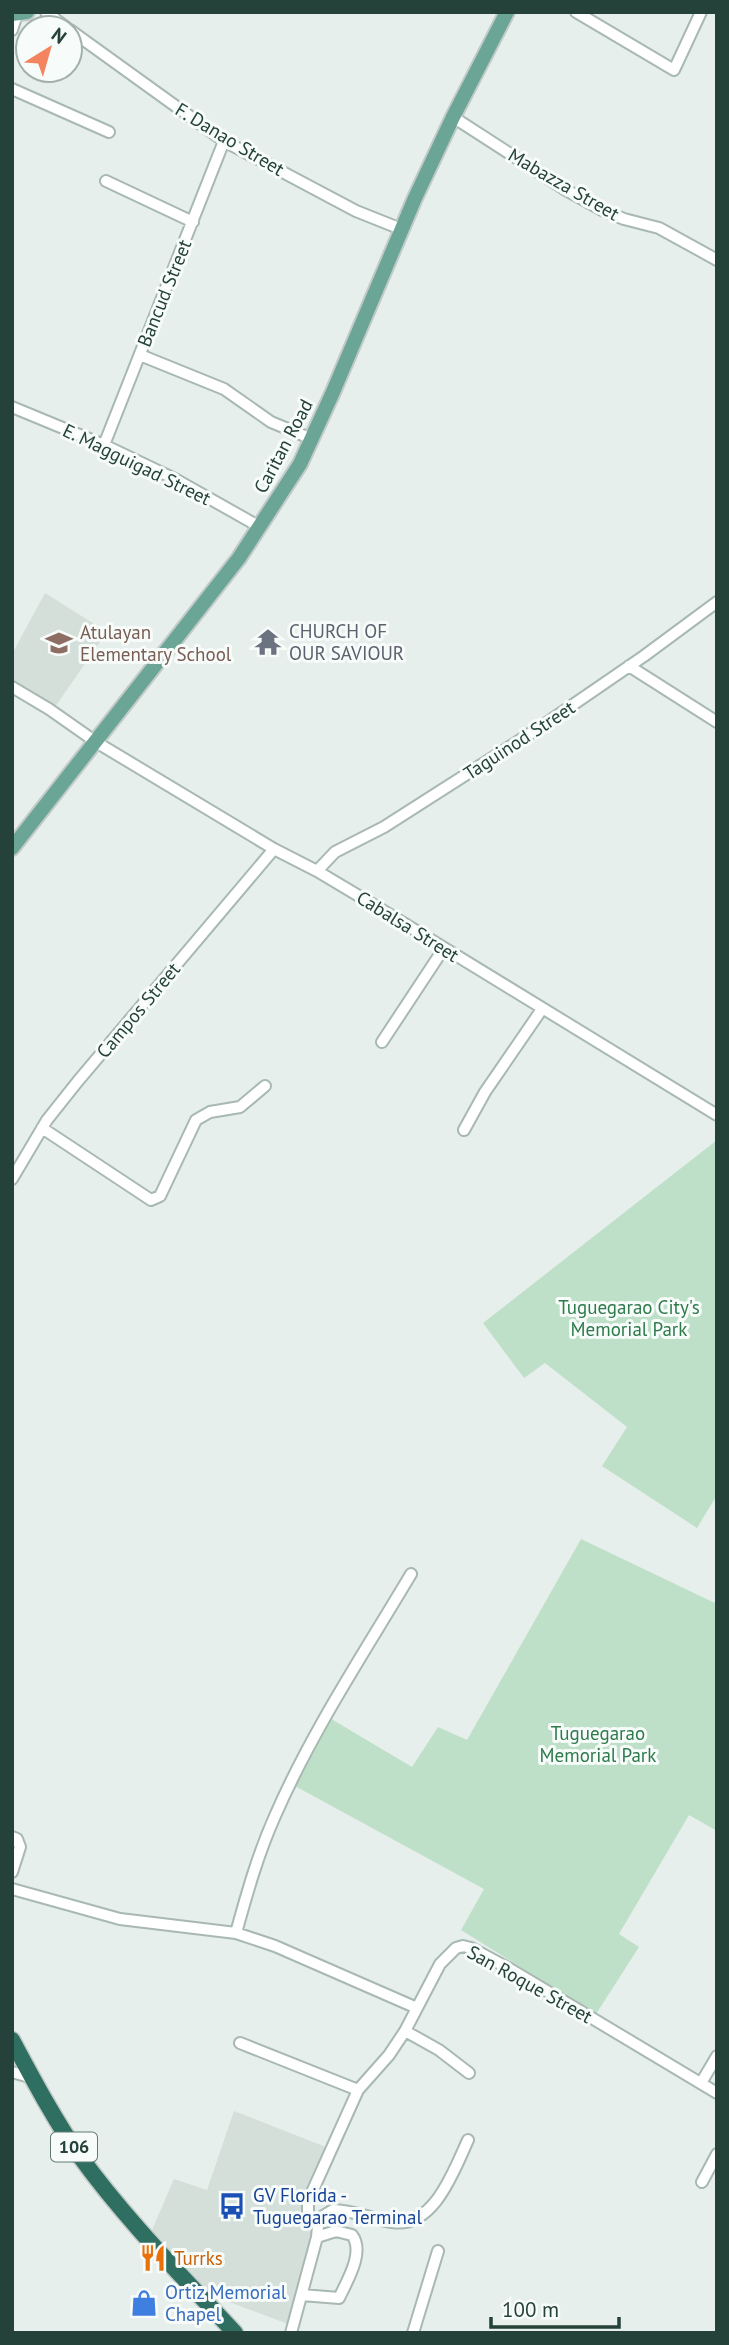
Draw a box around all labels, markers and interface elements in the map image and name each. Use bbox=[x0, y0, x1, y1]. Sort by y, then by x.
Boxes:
north arrow bbox=[14, 14, 84, 84]
text: N bbox=[47, 22, 71, 49]
street label: F. Danao Street bbox=[171, 97, 289, 181]
street label: Mabazza Street bbox=[504, 143, 624, 226]
street label: Bancud Street bbox=[132, 235, 197, 350]
street label: Caritan Road bbox=[248, 395, 318, 497]
street label: E. Magguigad Street bbox=[59, 418, 215, 510]
place label: CHURCH OF OUR SAVIOUR bbox=[289, 619, 404, 665]
place label: Atulayan Elementary School bbox=[80, 620, 232, 666]
temple icon: CHURCH OF OUR SAVIOUR bbox=[253, 627, 283, 657]
school or university icon: Atulayan Elementary School bbox=[44, 628, 74, 658]
street label: Taguinod Street bbox=[459, 695, 580, 785]
street label: Cabalsa Street bbox=[352, 885, 464, 967]
street label: Campos Street bbox=[91, 957, 185, 1063]
park label: Tuguegarao City's Memorial Park bbox=[558, 1295, 700, 1341]
park label: Tuguegarao Memorial Park bbox=[540, 1721, 656, 1767]
street label: San Roque Street bbox=[463, 1940, 597, 2029]
road number: 106 bbox=[51, 2132, 97, 2162]
place label: GV Florida - Tuguegarao Terminal bbox=[253, 2183, 422, 2229]
bus stop icon: GV Florida - Tuguegarao Terminal bbox=[217, 2191, 247, 2221]
restaurant icon: Turrks bbox=[138, 2243, 168, 2273]
place label: Turrks bbox=[174, 2246, 223, 2270]
place label: Ortiz Memorial Chapel bbox=[165, 2280, 287, 2326]
scale bar bbox=[491, 2286, 619, 2330]
shop icon: Ortiz Memorial Chapel bbox=[129, 2288, 159, 2318]
text: 100 m bbox=[502, 2296, 559, 2323]

